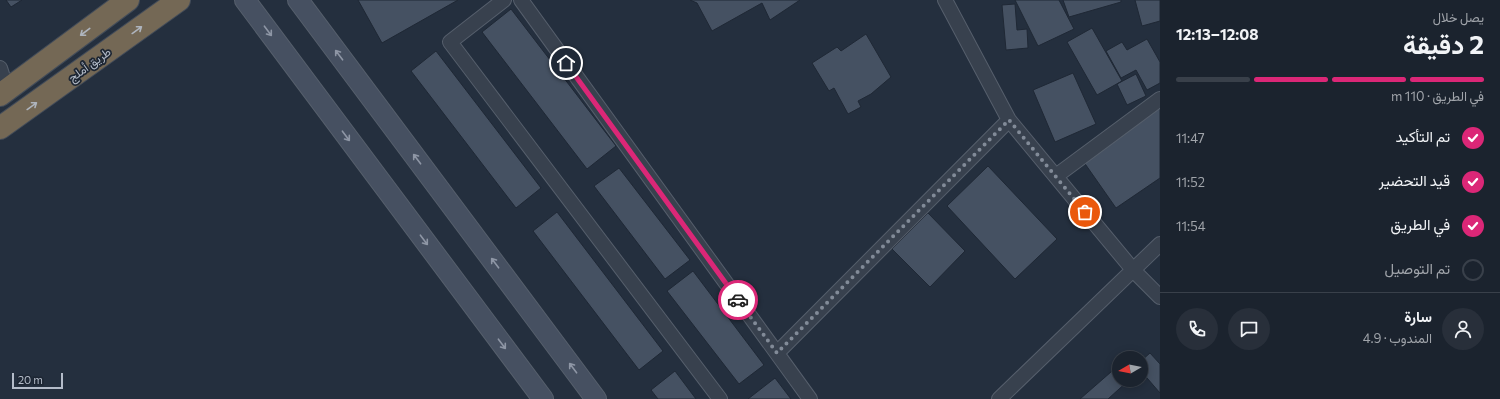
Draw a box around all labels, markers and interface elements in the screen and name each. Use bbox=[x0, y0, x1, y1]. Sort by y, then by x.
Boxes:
text: يصل خلال bbox=[1433, 9, 1484, 25]
text: 12:08–12:13 bbox=[1176, 25, 1259, 43]
one-way arrow bbox=[132, 26, 143, 34]
one-way arrow bbox=[264, 26, 273, 37]
one-way arrow bbox=[80, 28, 91, 36]
text: 2 دقيقة bbox=[1403, 28, 1484, 59]
street label: طريق أملج bbox=[65, 44, 115, 86]
pin bbox=[549, 46, 583, 80]
one-way arrow bbox=[335, 50, 343, 61]
icon: home bbox=[555, 52, 577, 74]
text: في الطريق · 110 m bbox=[1391, 88, 1484, 104]
one-way arrow bbox=[26, 102, 37, 110]
text: تم التأكيد bbox=[1395, 127, 1450, 145]
icon: check bbox=[1462, 127, 1484, 149]
one-way arrow bbox=[342, 130, 350, 141]
text: 11:47 bbox=[1176, 130, 1205, 146]
one-way arrow bbox=[413, 154, 421, 165]
text: قيد التحضير bbox=[1379, 171, 1450, 189]
icon: check bbox=[1462, 171, 1484, 193]
text: 11:52 bbox=[1176, 174, 1205, 190]
pin bbox=[1068, 195, 1102, 229]
icon: bag bbox=[1074, 201, 1096, 223]
text: في الطريق bbox=[1391, 215, 1450, 233]
icon: check bbox=[1462, 215, 1484, 237]
text: 11:54 bbox=[1176, 218, 1205, 234]
one-way arrow bbox=[420, 234, 428, 245]
one-way arrow bbox=[491, 258, 499, 269]
text: تم التوصيل bbox=[1385, 259, 1450, 277]
courier bbox=[718, 280, 758, 320]
icon: car bbox=[727, 289, 749, 311]
text: سارة bbox=[1404, 307, 1432, 325]
button: phone bbox=[1176, 308, 1218, 350]
button: chat bbox=[1228, 308, 1270, 350]
button: person bbox=[1442, 308, 1484, 350]
text: المندوب · 4.9 bbox=[1363, 330, 1432, 346]
one-way arrow bbox=[497, 338, 506, 349]
north arrow bbox=[1112, 351, 1148, 387]
map controls bbox=[1112, 351, 1148, 387]
one-way arrow bbox=[568, 362, 577, 373]
scale bar bbox=[12, 371, 63, 390]
text: 20 m bbox=[18, 373, 43, 386]

